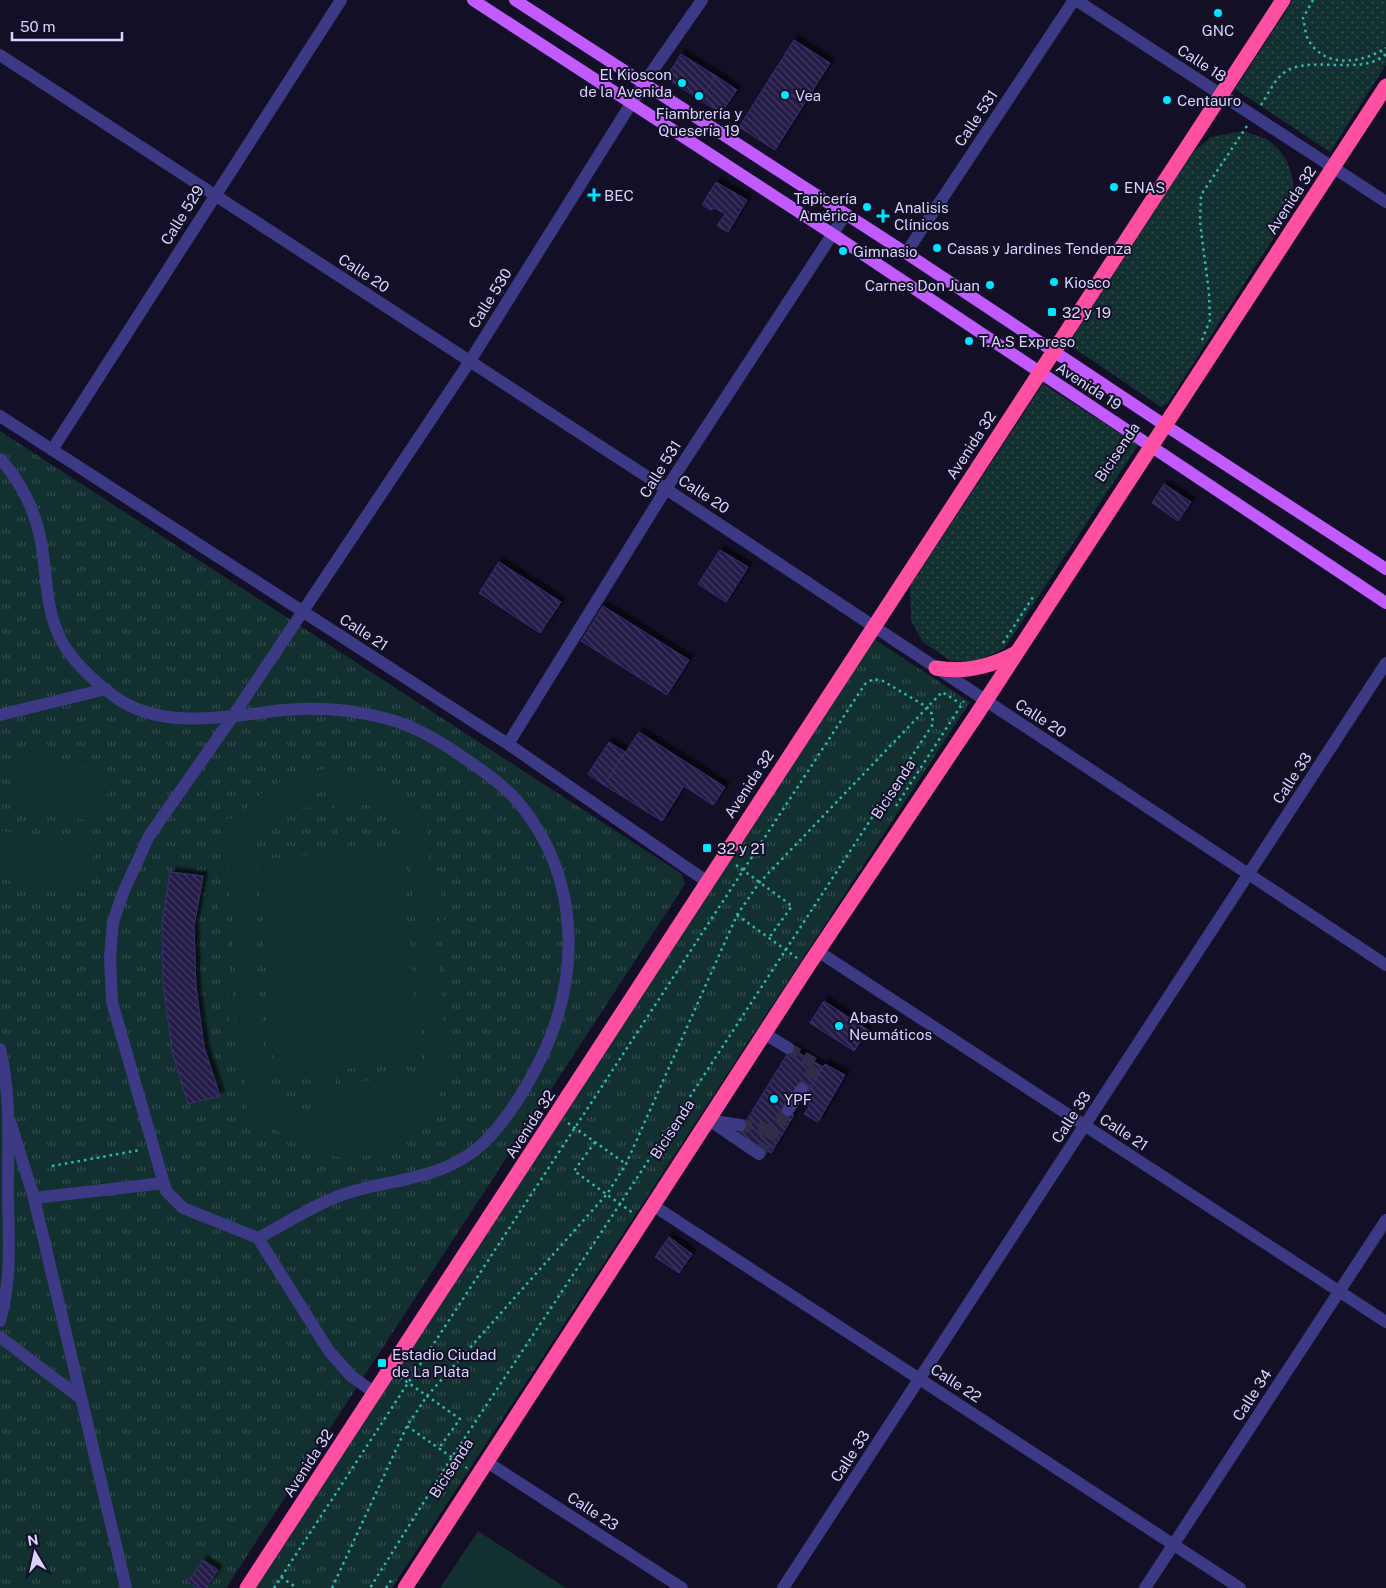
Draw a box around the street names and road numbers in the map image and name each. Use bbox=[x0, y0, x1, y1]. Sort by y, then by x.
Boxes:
street label: Calle 18 bbox=[1174, 41, 1230, 85]
street label: Calle 531 bbox=[951, 87, 1001, 149]
street label: Avenida 32 bbox=[1263, 163, 1319, 237]
street label: Calle 529 bbox=[157, 182, 207, 248]
street label: Calle 20 bbox=[335, 250, 393, 296]
street label: Calle 530 bbox=[465, 265, 515, 331]
street label: Avenida 19 bbox=[1053, 359, 1125, 413]
street label: Avenida 32 bbox=[943, 408, 999, 482]
street label: Bicisenda bbox=[1091, 419, 1143, 485]
street label: Calle 531 bbox=[636, 437, 684, 501]
street label: Calle 20 bbox=[675, 471, 733, 517]
street label: Calle 21 bbox=[337, 610, 391, 654]
street label: Calle 20 bbox=[1012, 695, 1070, 741]
street label: Avenida 32 bbox=[721, 747, 777, 821]
street label: Calle 33 bbox=[1269, 749, 1315, 807]
street label: Bicisenda bbox=[867, 756, 919, 822]
street label: Avenida 32 bbox=[502, 1087, 558, 1161]
street label: Calle 33 bbox=[1048, 1088, 1094, 1146]
street label: Bicisenda bbox=[646, 1096, 698, 1162]
street label: Calle 21 bbox=[1097, 1110, 1151, 1154]
street label: Calle 22 bbox=[927, 1360, 985, 1406]
street label: Calle 34 bbox=[1229, 1366, 1275, 1424]
street label: Avenida 32 bbox=[280, 1426, 336, 1500]
street label: Calle 33 bbox=[827, 1427, 873, 1485]
street label: Bicisenda bbox=[425, 1435, 477, 1501]
street label: Calle 23 bbox=[564, 1488, 622, 1534]

